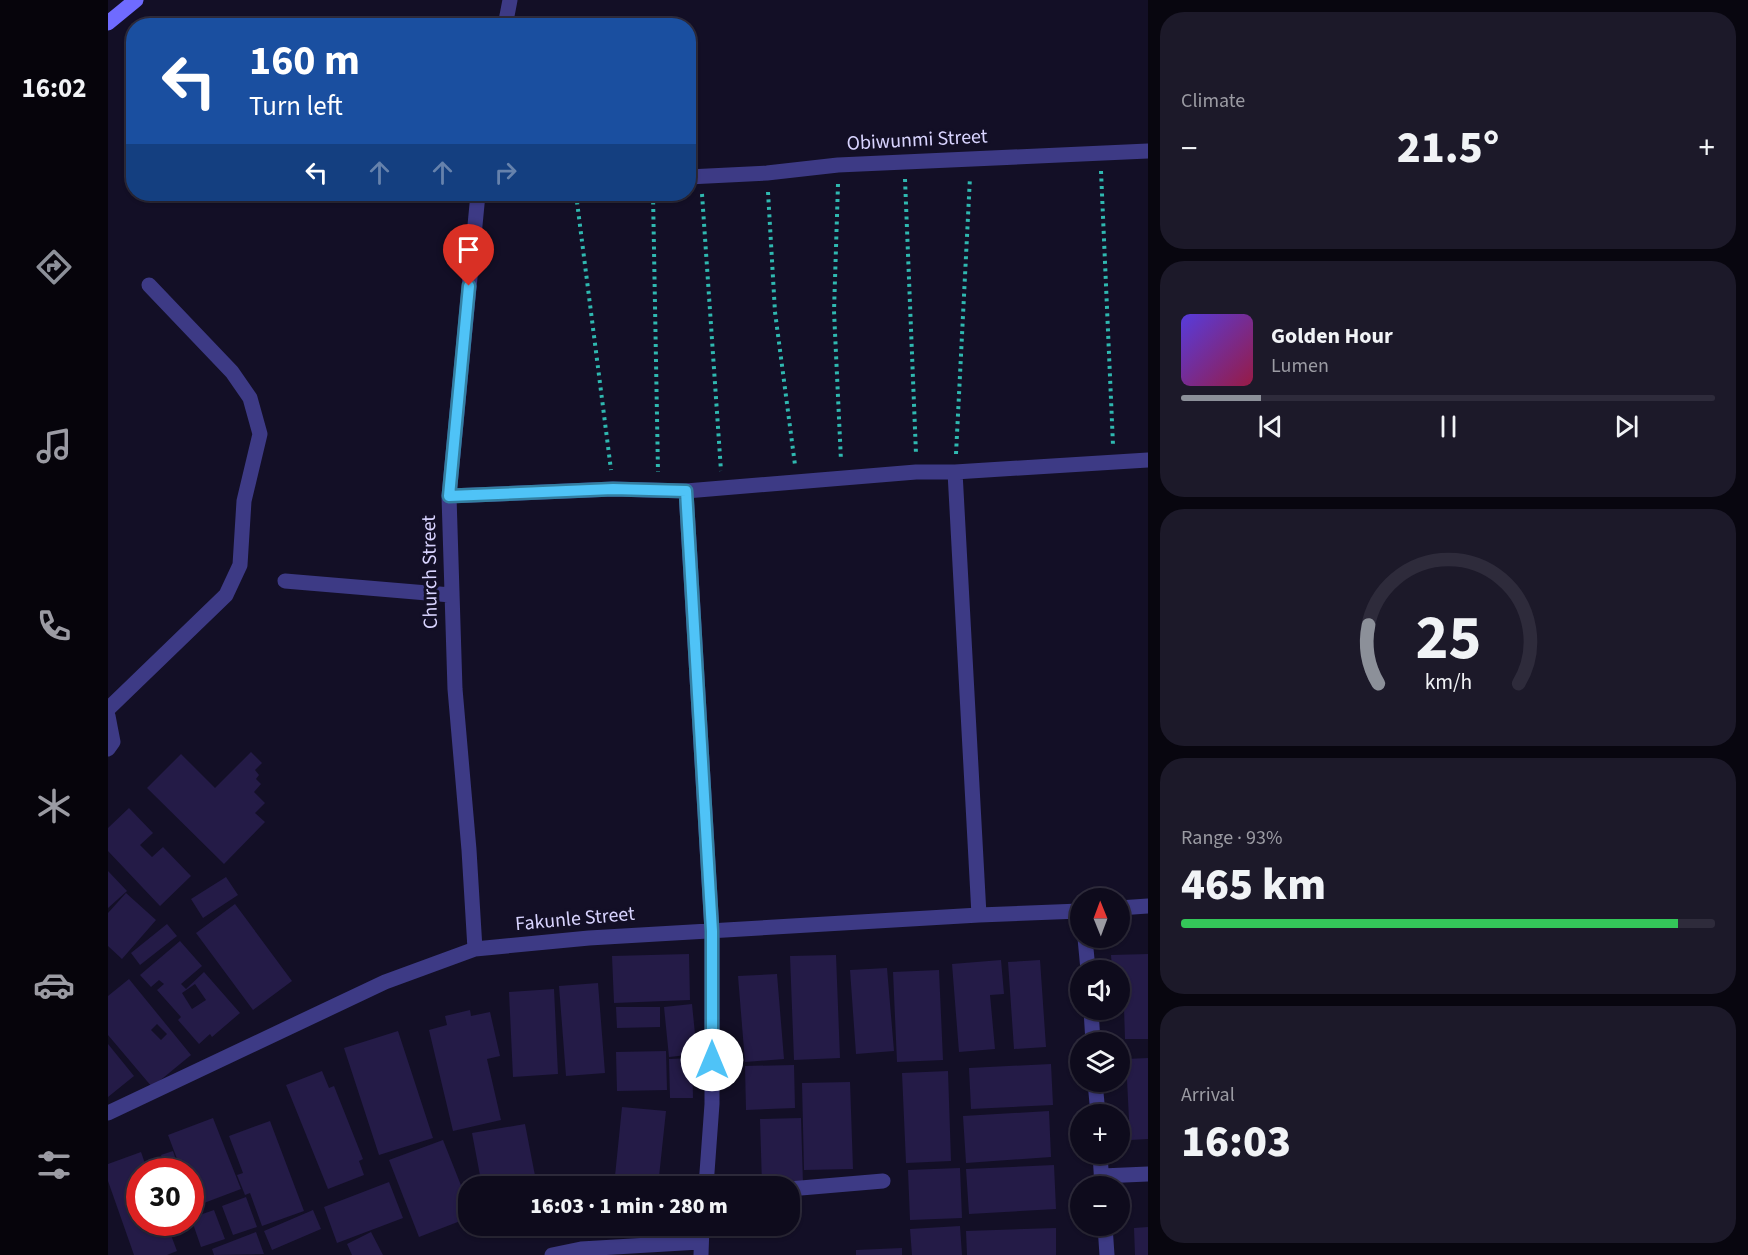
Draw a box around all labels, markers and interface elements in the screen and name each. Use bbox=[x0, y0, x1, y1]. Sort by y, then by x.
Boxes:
text: 160 m bbox=[249, 31, 360, 91]
icon: left bbox=[150, 42, 228, 120]
text: 16:02 bbox=[21, 69, 87, 108]
text: Turn left bbox=[249, 87, 343, 126]
text: Climate bbox=[1181, 87, 1245, 115]
text: 21.5° bbox=[1397, 116, 1499, 180]
street label: Obiwunmi Street bbox=[846, 122, 988, 158]
text: − bbox=[1181, 125, 1197, 172]
text: + bbox=[1699, 125, 1715, 172]
icon: left bbox=[300, 156, 333, 189]
icon: ahead bbox=[363, 156, 396, 189]
icon: ahead bbox=[426, 156, 459, 189]
icon: right bbox=[489, 156, 522, 189]
pin bbox=[443, 224, 494, 286]
icon: arrive bbox=[452, 233, 485, 266]
icon: directions bbox=[33, 246, 75, 288]
text: Golden Hour bbox=[1271, 320, 1393, 352]
text: Lumen bbox=[1271, 352, 1329, 380]
icon: previous bbox=[1254, 410, 1287, 443]
icon: pause bbox=[1432, 410, 1465, 443]
icon: next bbox=[1610, 410, 1643, 443]
icon: music bbox=[33, 425, 75, 467]
street label: Church Street bbox=[415, 515, 445, 629]
text: 25 bbox=[1415, 595, 1481, 684]
icon: phone bbox=[33, 605, 75, 647]
text: km/h bbox=[1424, 668, 1472, 699]
icon: climate bbox=[33, 785, 75, 827]
text: Range · 93% bbox=[1181, 824, 1282, 852]
text: 465 km bbox=[1181, 853, 1326, 917]
north arrow bbox=[1070, 888, 1130, 948]
map controls bbox=[1070, 888, 1130, 1236]
street label: Fakunle Street bbox=[514, 900, 636, 938]
button: sound bbox=[1070, 960, 1130, 1020]
icon: car bbox=[33, 964, 75, 1006]
position arrow bbox=[680, 1028, 744, 1092]
button: layers bbox=[1070, 1032, 1130, 1092]
text: Arrival bbox=[1181, 1081, 1235, 1109]
button: + bbox=[1070, 1104, 1130, 1164]
text: 16:03 bbox=[1181, 1110, 1291, 1174]
icon: filters bbox=[33, 1144, 75, 1186]
speed limit sign: 30 bbox=[126, 1158, 204, 1236]
button: − bbox=[1070, 1176, 1130, 1236]
text: 16:03 · 1 min · 280 m bbox=[530, 1190, 728, 1222]

